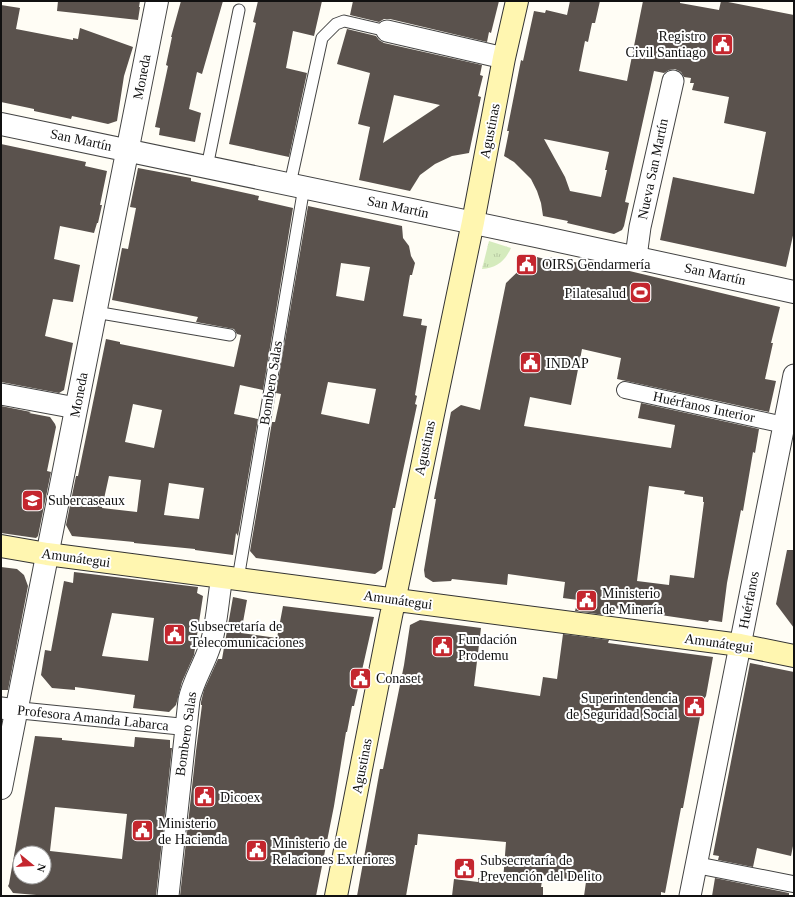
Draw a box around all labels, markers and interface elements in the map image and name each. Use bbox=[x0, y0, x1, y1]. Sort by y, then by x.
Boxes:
place label: Registro Civil Santiago bbox=[626, 29, 706, 60]
public building icon: Registro Civil Santiago bbox=[709, 31, 735, 57]
street label: Moneda bbox=[130, 52, 154, 101]
street label: Agustinas bbox=[477, 102, 503, 160]
street label: Nueva San Martín bbox=[635, 117, 671, 221]
street label: San Martín bbox=[49, 126, 113, 154]
street label: San Martín bbox=[366, 193, 430, 221]
public building icon: OIRS Gendarmería bbox=[514, 251, 540, 277]
place label: OIRS Gendarmería bbox=[542, 257, 651, 272]
street label: San Martín bbox=[683, 260, 747, 288]
sports icon: Pilatesalud bbox=[628, 280, 654, 306]
place label: Pilatesalud bbox=[565, 286, 626, 301]
street label: Bombero Salas bbox=[257, 340, 285, 426]
public building icon: INDAP bbox=[518, 350, 544, 376]
place label: INDAP bbox=[546, 356, 589, 371]
street label: Moneda bbox=[67, 370, 91, 419]
street label: Huérfanos Interior bbox=[652, 389, 757, 425]
street label: Agustinas bbox=[412, 419, 438, 477]
school or university icon: Subercaseaux bbox=[19, 487, 45, 513]
place label: Subercaseaux bbox=[48, 493, 125, 508]
street label: Amunátegui bbox=[41, 546, 111, 570]
street label: Huérfanos bbox=[736, 570, 762, 630]
place label: Ministerio de Minería bbox=[602, 586, 664, 617]
street label: Amunátegui bbox=[363, 588, 433, 612]
public building icon: Ministerio de Minería bbox=[573, 588, 599, 614]
place label: Subsecretaría de Telecomunicaciones bbox=[190, 619, 304, 650]
public building icon: Subsecretaría de Telecomunicaciones bbox=[161, 621, 187, 647]
street label: Amunátegui bbox=[684, 631, 754, 655]
place label: Fundación Prodemu bbox=[458, 632, 517, 663]
public building icon: Fundación Prodemu bbox=[430, 634, 456, 660]
public building icon: Conaset bbox=[348, 665, 374, 691]
place label: Conaset bbox=[376, 671, 421, 686]
street label: Bombero Salas bbox=[173, 691, 199, 777]
place label: Superintendencia de Seguridad Social bbox=[566, 691, 679, 722]
public building icon: Superintendencia de Seguridad Social bbox=[681, 693, 707, 719]
street label: Profesora Amanda Labarca bbox=[16, 703, 170, 734]
street label: Agustinas bbox=[349, 737, 375, 795]
public building icon: Dicoex bbox=[192, 784, 218, 810]
place label: Dicoex bbox=[220, 790, 260, 805]
place label: Ministerio de Hacienda bbox=[158, 816, 228, 847]
public building icon: Ministerio de Hacienda bbox=[130, 818, 156, 844]
place label: Ministerio de Relaciones Exteriores bbox=[272, 836, 394, 867]
public building icon: Ministerio de Relaciones Exteriores bbox=[243, 838, 269, 864]
north arrow bbox=[12, 845, 52, 885]
place label: Subsecretaría de Prevención del Delito bbox=[480, 853, 602, 884]
public building icon: Subsecretaría de Prevención del Delito bbox=[452, 855, 478, 881]
text: N bbox=[35, 862, 48, 874]

